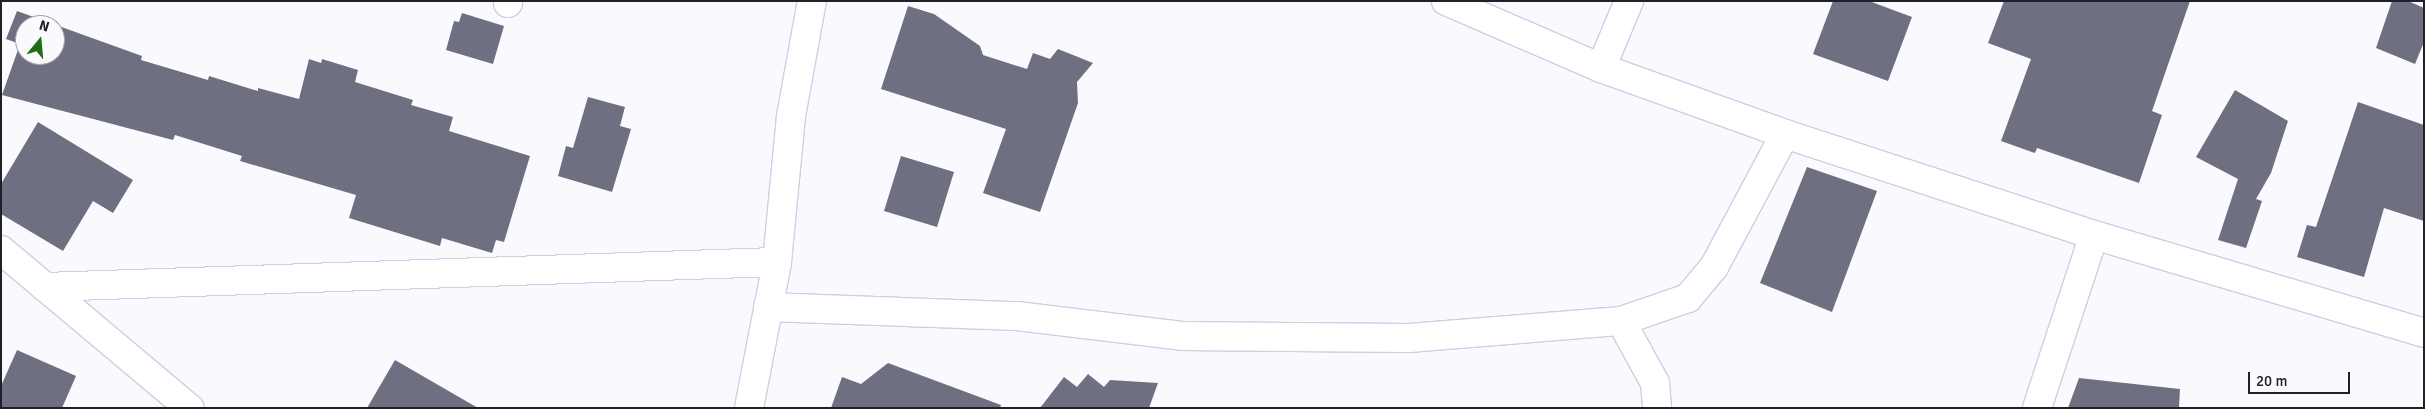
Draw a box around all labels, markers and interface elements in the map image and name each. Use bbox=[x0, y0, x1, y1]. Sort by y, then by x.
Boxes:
north arrow bbox=[15, 15, 65, 65]
text: N bbox=[37, 17, 51, 36]
scale bar bbox=[2250, 362, 2352, 394]
text: 20 m bbox=[2256, 372, 2287, 390]

